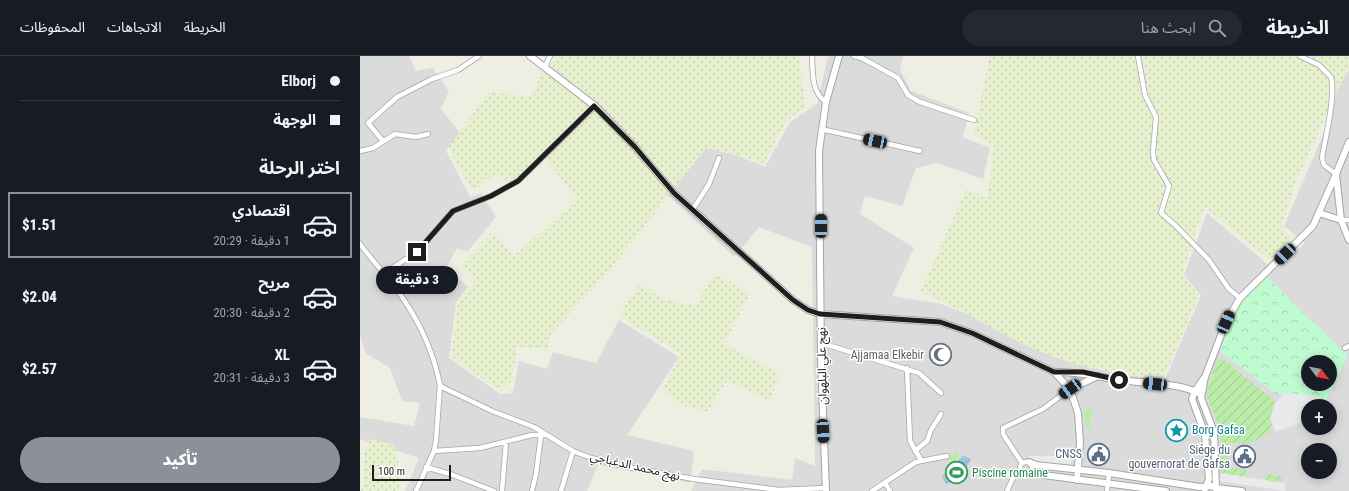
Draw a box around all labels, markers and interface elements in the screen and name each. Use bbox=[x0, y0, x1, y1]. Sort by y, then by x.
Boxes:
search box bbox=[962, 10, 1242, 46]
text: الخريطة bbox=[1266, 16, 1329, 39]
icon: search bbox=[1206, 17, 1228, 39]
text: المحفوظات bbox=[20, 19, 85, 35]
text: الاتجاهات bbox=[107, 19, 162, 35]
text: الخريطة bbox=[184, 19, 226, 35]
text: ابحث هنا bbox=[1141, 19, 1196, 37]
text: Elborj bbox=[281, 72, 316, 90]
text: الوجهة bbox=[273, 111, 316, 129]
car bbox=[862, 133, 888, 149]
text: اختر الرحلة bbox=[259, 157, 340, 178]
text: اقتصادي bbox=[232, 202, 290, 220]
icon: car bbox=[302, 207, 338, 243]
car bbox=[815, 214, 827, 238]
text: $1.51 bbox=[22, 216, 57, 234]
text: 1 دقيقة · 20:29 bbox=[213, 233, 290, 248]
car bbox=[1272, 241, 1298, 267]
route end bbox=[408, 243, 426, 261]
callout: 3 دقيقة bbox=[376, 266, 458, 294]
text: 3 دقيقة bbox=[395, 272, 439, 287]
text: مريح bbox=[258, 274, 290, 292]
icon: car bbox=[302, 279, 338, 315]
text: $2.04 bbox=[22, 288, 57, 306]
text: 2 دقيقة · 20:30 bbox=[213, 305, 290, 320]
car bbox=[1216, 309, 1236, 335]
street label: نهج علي البلهوان bbox=[814, 327, 832, 405]
mosque icon: Ajjamaa Elkebir bbox=[927, 342, 953, 368]
text: XL bbox=[274, 346, 290, 364]
place label: Ajjamaa Elkebir bbox=[851, 348, 924, 362]
icon: car bbox=[302, 351, 338, 387]
north arrow bbox=[1301, 355, 1337, 391]
map controls bbox=[1301, 355, 1337, 479]
text: $2.57 bbox=[22, 360, 57, 378]
text: 3 دقيقة · 20:31 bbox=[213, 370, 290, 385]
route start bbox=[1110, 371, 1128, 389]
car bbox=[1057, 377, 1083, 401]
car bbox=[1142, 377, 1168, 391]
button: + bbox=[1301, 399, 1337, 435]
place icon: Borg Gafsa bbox=[1164, 417, 1190, 443]
car bbox=[816, 419, 830, 443]
place label: Borg Gafsa bbox=[1192, 423, 1245, 437]
button: تأكيد bbox=[20, 437, 340, 483]
public building icon: CNSS bbox=[1085, 441, 1111, 467]
place label: Siége du gouvernorat de Gafsa bbox=[1128, 443, 1230, 471]
button: − bbox=[1301, 443, 1337, 479]
public building icon: Siége du gouvernorat de Gafsa bbox=[1232, 444, 1258, 470]
place label: CNSS bbox=[1055, 447, 1082, 461]
street label: نهج محمد الدغباجي bbox=[588, 449, 681, 486]
sports icon: Piscine romaine bbox=[944, 460, 970, 486]
scale bar bbox=[372, 463, 451, 482]
text: 100 m bbox=[378, 465, 405, 478]
place label: Piscine romaine bbox=[972, 466, 1048, 480]

